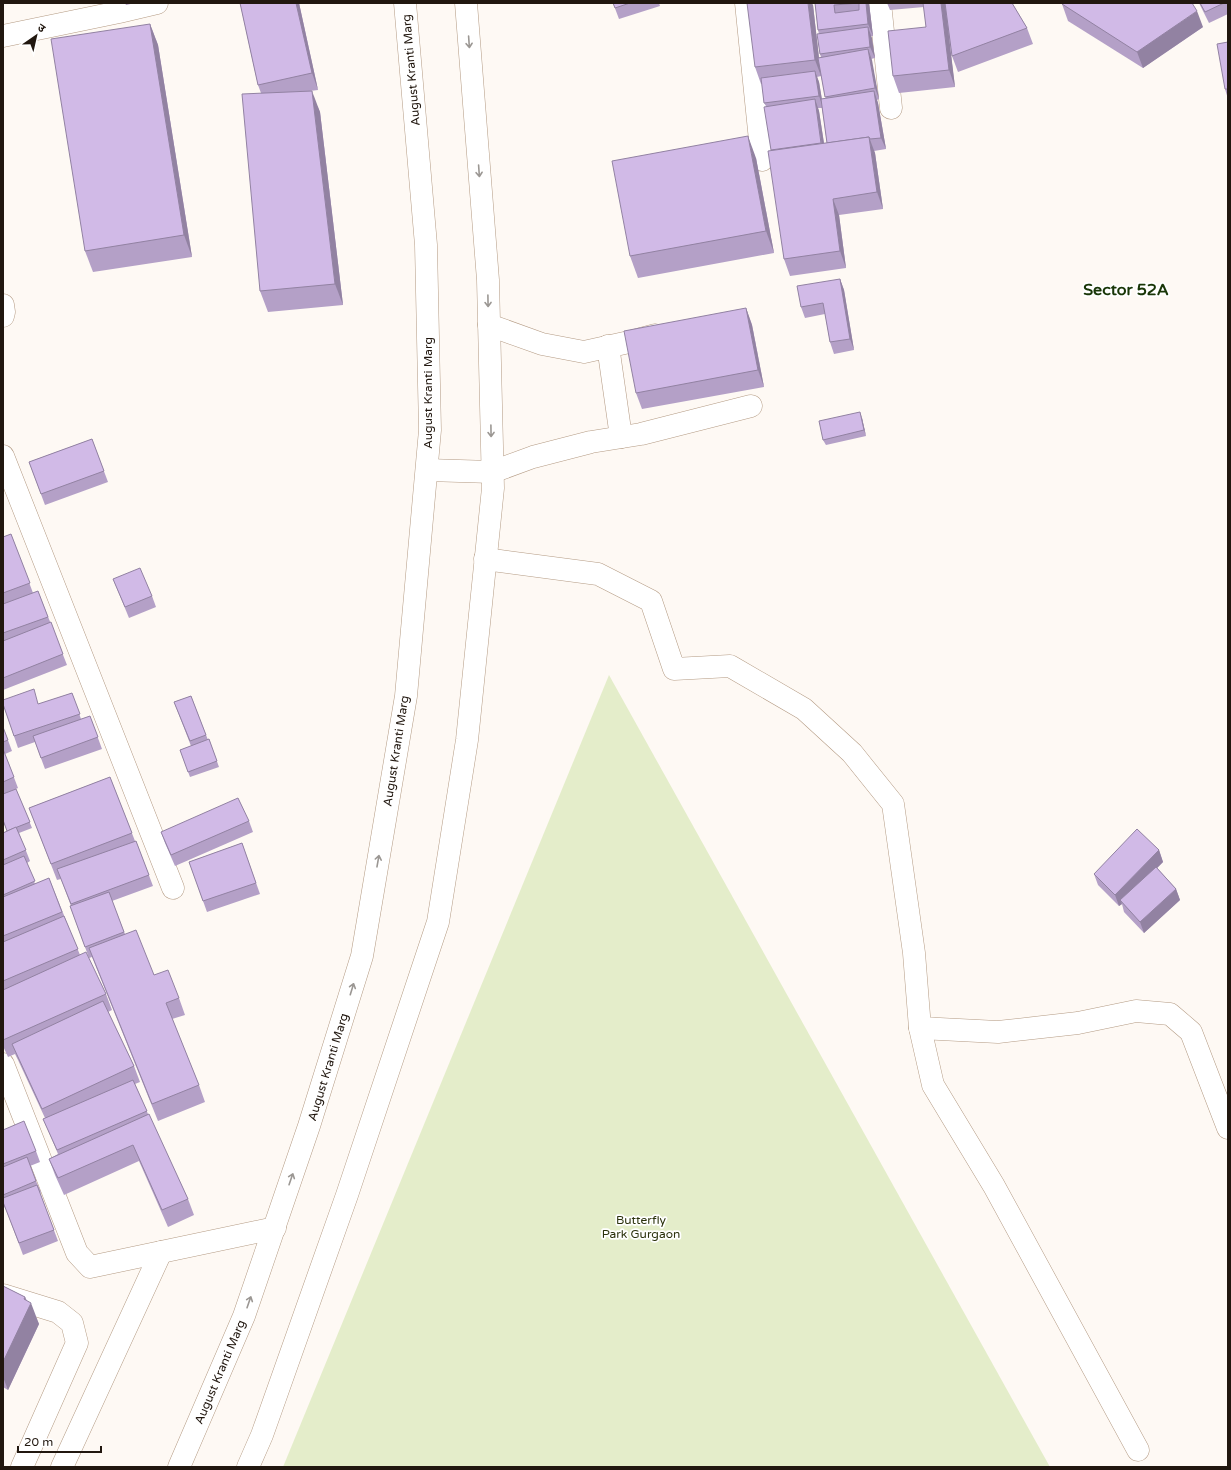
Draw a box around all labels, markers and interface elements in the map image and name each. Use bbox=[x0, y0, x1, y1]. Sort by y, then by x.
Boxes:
street label: August Kranti Marg bbox=[399, 14, 423, 126]
north arrow bbox=[16, 16, 56, 56]
text: उ bbox=[35, 21, 48, 36]
one-way arrow bbox=[466, 35, 473, 48]
one-way arrow bbox=[476, 165, 483, 178]
district label: Sector 52A bbox=[1083, 280, 1169, 300]
one-way arrow bbox=[484, 294, 492, 307]
street label: August Kranti Marg bbox=[421, 337, 435, 449]
one-way arrow bbox=[487, 424, 495, 437]
street label: August Kranti Marg bbox=[380, 695, 412, 807]
one-way arrow bbox=[374, 855, 382, 868]
one-way arrow bbox=[349, 982, 356, 995]
street label: August Kranti Marg bbox=[305, 1011, 351, 1123]
one-way arrow bbox=[288, 1173, 295, 1186]
park label: Butterfly Park Gurgaon bbox=[602, 1213, 680, 1241]
one-way arrow bbox=[246, 1297, 254, 1309]
street label: August Kranti Marg bbox=[192, 1318, 248, 1426]
scale bar bbox=[18, 1428, 101, 1454]
text: 20 m bbox=[24, 1435, 53, 1449]

